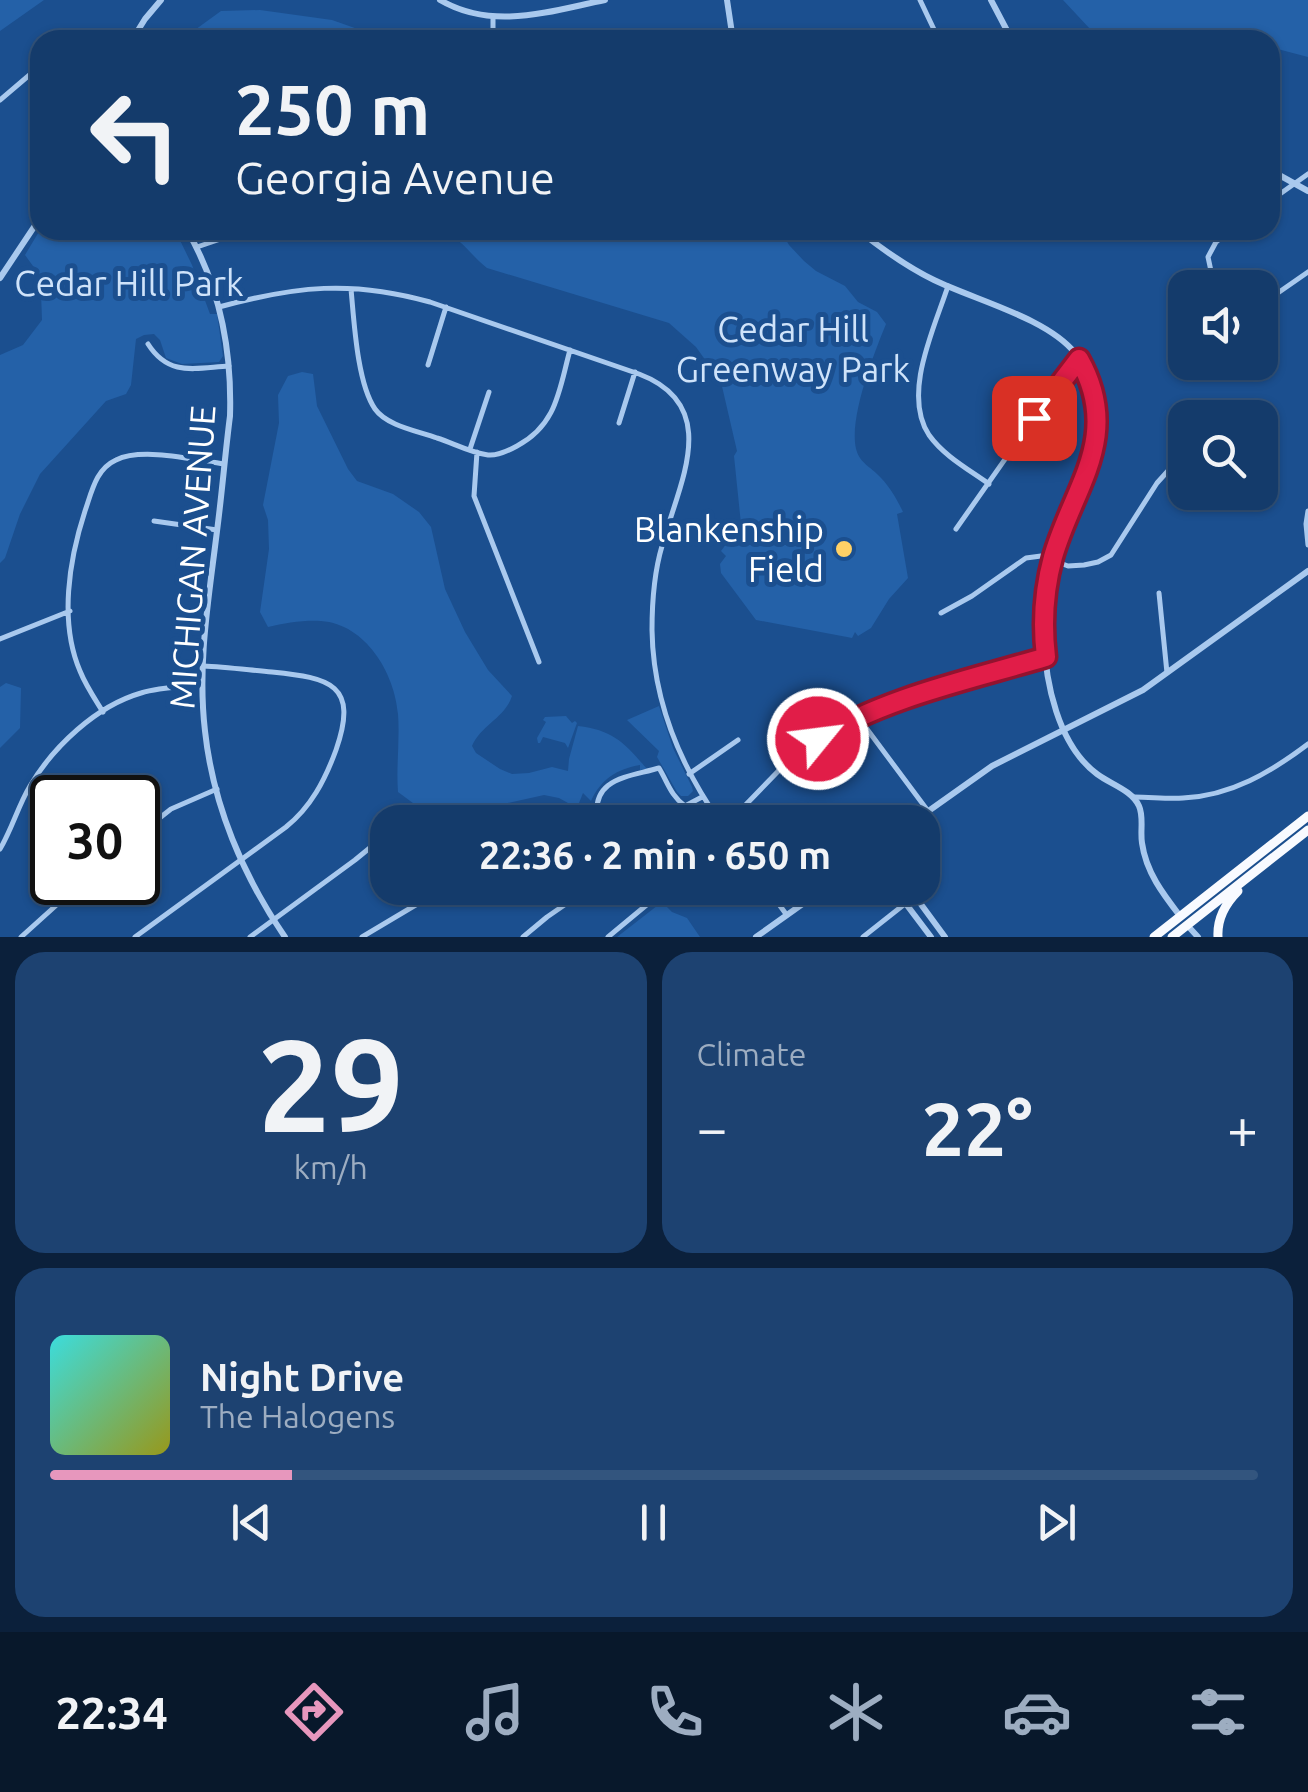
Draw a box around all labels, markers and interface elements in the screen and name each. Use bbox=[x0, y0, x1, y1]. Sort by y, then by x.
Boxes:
icon: left bbox=[70, 70, 200, 200]
text: 250 m bbox=[235, 70, 430, 148]
text: Georgia Avenue bbox=[235, 152, 555, 203]
park label: Cedar Hill Park bbox=[14, 263, 244, 303]
map controls bbox=[1168, 270, 1278, 510]
button: sound bbox=[1168, 270, 1278, 380]
park label: Cedar Hill Greenway Park bbox=[676, 309, 911, 389]
pin bbox=[992, 376, 1077, 461]
icon: arrive bbox=[1007, 391, 1062, 446]
button: search bbox=[1168, 400, 1278, 510]
street label: MICHIGAN AVENUE bbox=[161, 404, 223, 710]
place label: Blankenship Field bbox=[634, 509, 824, 589]
marker: Blankenship Field bbox=[833, 538, 855, 560]
position arrow bbox=[766, 687, 870, 791]
speed limit sign: 30 bbox=[30, 775, 160, 905]
text: 22:36 · 2 min · 650 m bbox=[479, 834, 831, 876]
text: 29 bbox=[257, 1011, 404, 1157]
text: Climate bbox=[697, 1036, 807, 1072]
text: 22° bbox=[922, 1086, 1033, 1170]
text: − bbox=[697, 1097, 728, 1158]
text: + bbox=[1227, 1097, 1258, 1158]
text: km/h bbox=[294, 1149, 368, 1185]
text: Night Drive bbox=[200, 1356, 404, 1398]
text: The Halogens bbox=[200, 1398, 395, 1434]
icon: previous bbox=[224, 1495, 279, 1550]
icon: pause bbox=[626, 1495, 681, 1550]
icon: next bbox=[1029, 1495, 1084, 1550]
icon: directions bbox=[279, 1677, 349, 1747]
icon: music bbox=[460, 1677, 530, 1747]
icon: phone bbox=[640, 1677, 710, 1747]
icon: climate bbox=[821, 1677, 891, 1747]
icon: car bbox=[1002, 1677, 1072, 1747]
icon: filters bbox=[1183, 1677, 1253, 1747]
text: 22:34 bbox=[55, 1687, 168, 1738]

